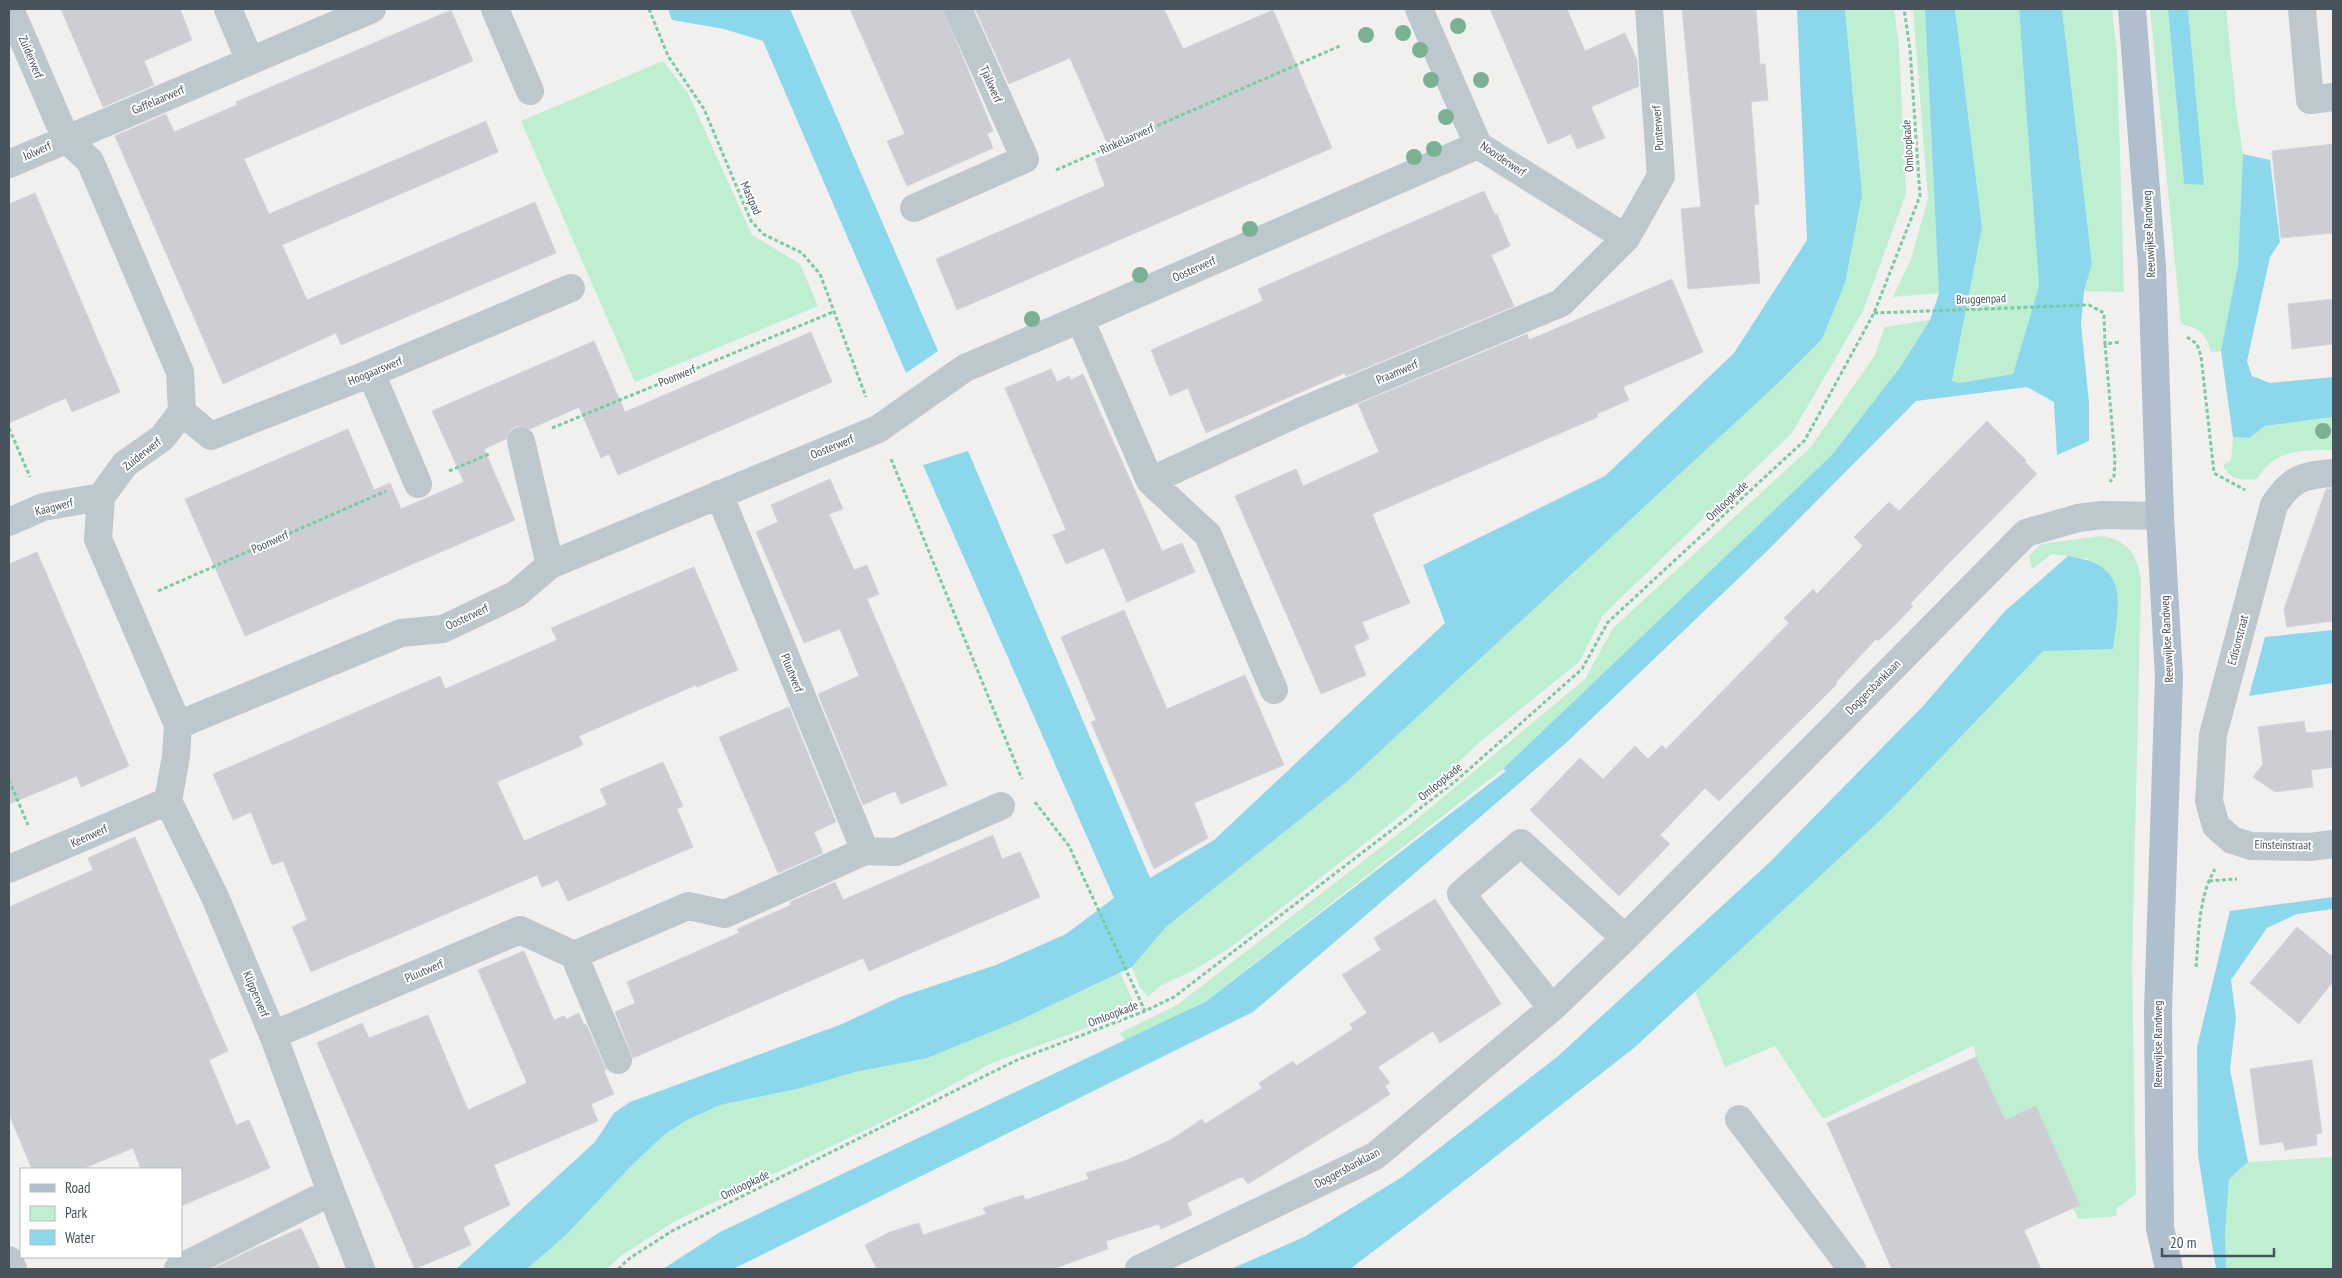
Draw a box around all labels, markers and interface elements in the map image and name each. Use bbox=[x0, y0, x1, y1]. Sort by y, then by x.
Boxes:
street label: Zuiderwerf bbox=[16, 33, 47, 81]
street label: Tjalkwerf bbox=[977, 63, 1007, 105]
street label: Gaffelaarwerf bbox=[129, 81, 187, 117]
street label: Punterwerf bbox=[1648, 104, 1667, 151]
street label: Omloopkade bbox=[1898, 119, 1917, 173]
street label: Rinkelaarwerf bbox=[1098, 120, 1157, 157]
street label: Jolwerf bbox=[20, 137, 54, 164]
street label: Noorderwerf bbox=[1478, 138, 1530, 180]
street label: Mastpad bbox=[737, 179, 765, 217]
street label: Reeuwijkse Randweg bbox=[2139, 190, 2158, 278]
street label: Oosterwerf bbox=[1170, 252, 1219, 285]
street label: Bruggenpad bbox=[1956, 290, 2006, 307]
street label: Hoogaarswerf bbox=[345, 353, 405, 388]
street label: Praamwerf bbox=[1374, 356, 1421, 387]
street label: Poonwerf bbox=[656, 361, 699, 390]
street label: Oosterwerf bbox=[808, 431, 857, 462]
street label: Zuiderwerf bbox=[119, 433, 165, 473]
street label: Omloopkade bbox=[1702, 477, 1751, 524]
street label: Kaagwerf bbox=[33, 494, 75, 518]
street label: Poonwerf bbox=[249, 526, 291, 556]
street label: Reeuwijkse Randweg bbox=[2157, 595, 2176, 683]
street label: Oosterwerf bbox=[443, 600, 491, 633]
street label: Edisonstraat bbox=[2224, 613, 2252, 666]
street label: Pluutwerf bbox=[778, 651, 807, 695]
street label: Doggersbanklaan bbox=[1842, 656, 1903, 717]
street label: Omloopkade bbox=[1415, 759, 1465, 804]
street label: Keenwerf bbox=[68, 820, 110, 850]
street label: Einsteinstraat bbox=[2255, 837, 2312, 853]
street label: Pluutwerf bbox=[402, 955, 446, 985]
street label: Klipperwerf bbox=[240, 969, 273, 1020]
street label: Omloopkade bbox=[1086, 997, 1140, 1030]
street label: Reeuwijkse Randweg bbox=[2150, 1001, 2165, 1087]
street label: Doggersbanklaan bbox=[1312, 1144, 1382, 1191]
street label: Omloopkade bbox=[718, 1166, 772, 1203]
legend bbox=[20, 1168, 182, 1258]
text: Road bbox=[65, 1178, 91, 1197]
text: Park bbox=[65, 1203, 87, 1222]
scale bar bbox=[2162, 1226, 2274, 1258]
text: Water bbox=[65, 1228, 96, 1247]
text: 20 m bbox=[2170, 1233, 2196, 1252]

